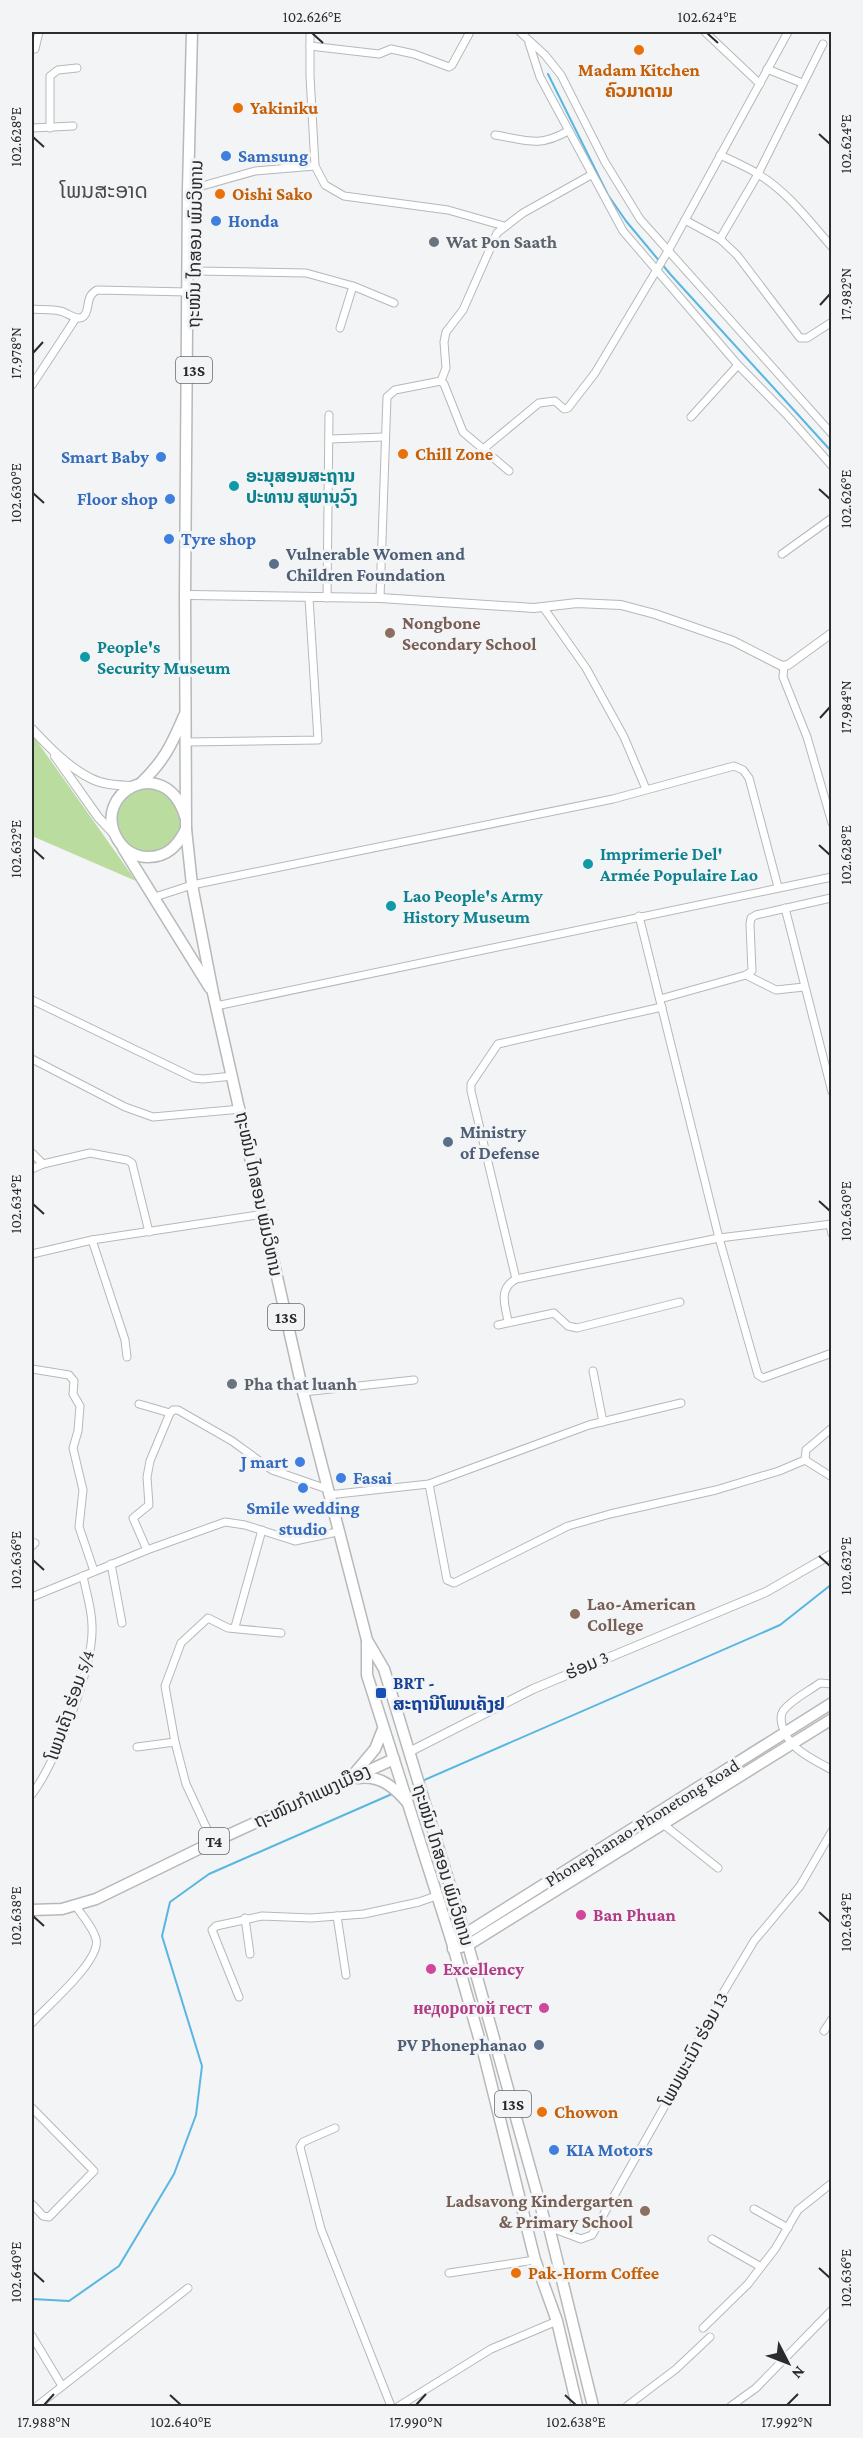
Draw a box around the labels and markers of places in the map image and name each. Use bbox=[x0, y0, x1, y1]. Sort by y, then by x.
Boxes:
marker: Madam Kitchen ຄົວມາດາມ bbox=[632, 43, 646, 57]
place label: Madam Kitchen ຄົວມາດາມ bbox=[578, 60, 701, 101]
place label: Yakiniku bbox=[250, 98, 319, 118]
marker: Yakiniku bbox=[231, 101, 245, 115]
place label: Samsung bbox=[238, 146, 308, 166]
marker: Samsung bbox=[219, 149, 233, 163]
place label: Oishi Sako bbox=[232, 184, 313, 204]
marker: Oishi Sako bbox=[213, 187, 227, 201]
place label: Honda bbox=[228, 211, 279, 231]
marker: Honda bbox=[209, 214, 223, 228]
place label: Wat Pon Saath bbox=[445, 232, 558, 252]
marker: Wat Pon Saath bbox=[427, 235, 441, 249]
place label: Chill Zone bbox=[415, 444, 493, 464]
place label: Smart Baby bbox=[61, 447, 149, 467]
marker: Chill Zone bbox=[396, 447, 410, 461]
marker: Smart Baby bbox=[154, 450, 168, 464]
place label: ອະນຸສອນສະຖານ ປະທານ ສຸພານຸວົງ bbox=[246, 466, 358, 508]
marker: ອະນຸສອນສະຖານ ປະທານ ສຸພານຸວົງ bbox=[227, 479, 241, 493]
place label: Floor shop bbox=[77, 489, 158, 509]
marker: Floor shop bbox=[163, 492, 177, 506]
place label: Tyre shop bbox=[181, 529, 256, 549]
marker: Tyre shop bbox=[162, 532, 176, 546]
place label: Vulnerable Women and Children Foundation bbox=[285, 544, 465, 585]
marker: Vulnerable Women and Children Foundation bbox=[267, 557, 281, 571]
place label: Nongbone Secondary School bbox=[402, 613, 537, 654]
marker: Nongbone Secondary School bbox=[383, 626, 397, 640]
place label: People's Security Museum bbox=[97, 637, 231, 678]
marker: People's Security Museum bbox=[78, 650, 92, 664]
place label: Imprimerie Del' Armée Populaire Lao bbox=[599, 844, 758, 885]
marker: Imprimerie Del' Armée Populaire Lao bbox=[581, 857, 595, 871]
place label: Lao People's Army History Museum bbox=[403, 886, 543, 927]
marker: Lao People's Army History Museum bbox=[384, 899, 398, 913]
place label: Ministry of Defense bbox=[460, 1122, 540, 1163]
marker: Ministry of Defense bbox=[441, 1135, 455, 1149]
place label: Pha that luanh bbox=[244, 1374, 358, 1394]
marker: Pha that luanh bbox=[225, 1377, 239, 1391]
place label: J mart bbox=[239, 1452, 289, 1472]
marker: J mart bbox=[293, 1455, 307, 1469]
place label: Fasai bbox=[353, 1468, 393, 1488]
marker: Fasai bbox=[334, 1471, 348, 1485]
marker: Smile wedding studio bbox=[296, 1481, 310, 1495]
place label: Smile wedding studio bbox=[246, 1498, 360, 1539]
place label: Lao-American College bbox=[587, 1594, 696, 1635]
marker: Lao-American College bbox=[568, 1607, 582, 1621]
place label: BRT - ສະຖານີໂພນເຄັງຢ bbox=[393, 1673, 505, 1714]
marker: BRT - ສະຖານີໂພນເຄັງຢ bbox=[374, 1686, 388, 1700]
place label: Ban Phuan bbox=[593, 1905, 676, 1925]
marker: Ban Phuan bbox=[574, 1908, 588, 1922]
place label: Excellency bbox=[443, 1959, 524, 1979]
marker: Excellency bbox=[424, 1962, 438, 1976]
place label: недорогой гест bbox=[413, 1998, 532, 2018]
marker: недорогой гест bbox=[537, 2001, 551, 2015]
place label: PV Phonephanao bbox=[397, 2035, 527, 2055]
marker: PV Phonephanao bbox=[532, 2038, 546, 2052]
place label: Chowon bbox=[554, 2102, 619, 2122]
marker: Chowon bbox=[535, 2105, 549, 2119]
place label: KIA Motors bbox=[566, 2140, 653, 2160]
marker: KIA Motors bbox=[547, 2143, 561, 2157]
place label: Ladsavong Kindergarten & Primary School bbox=[446, 2191, 634, 2232]
marker: Ladsavong Kindergarten & Primary School bbox=[638, 2204, 652, 2218]
place label: Pak-Horm Coffee bbox=[528, 2263, 659, 2283]
marker: Pak-Horm Coffee bbox=[509, 2266, 523, 2280]

